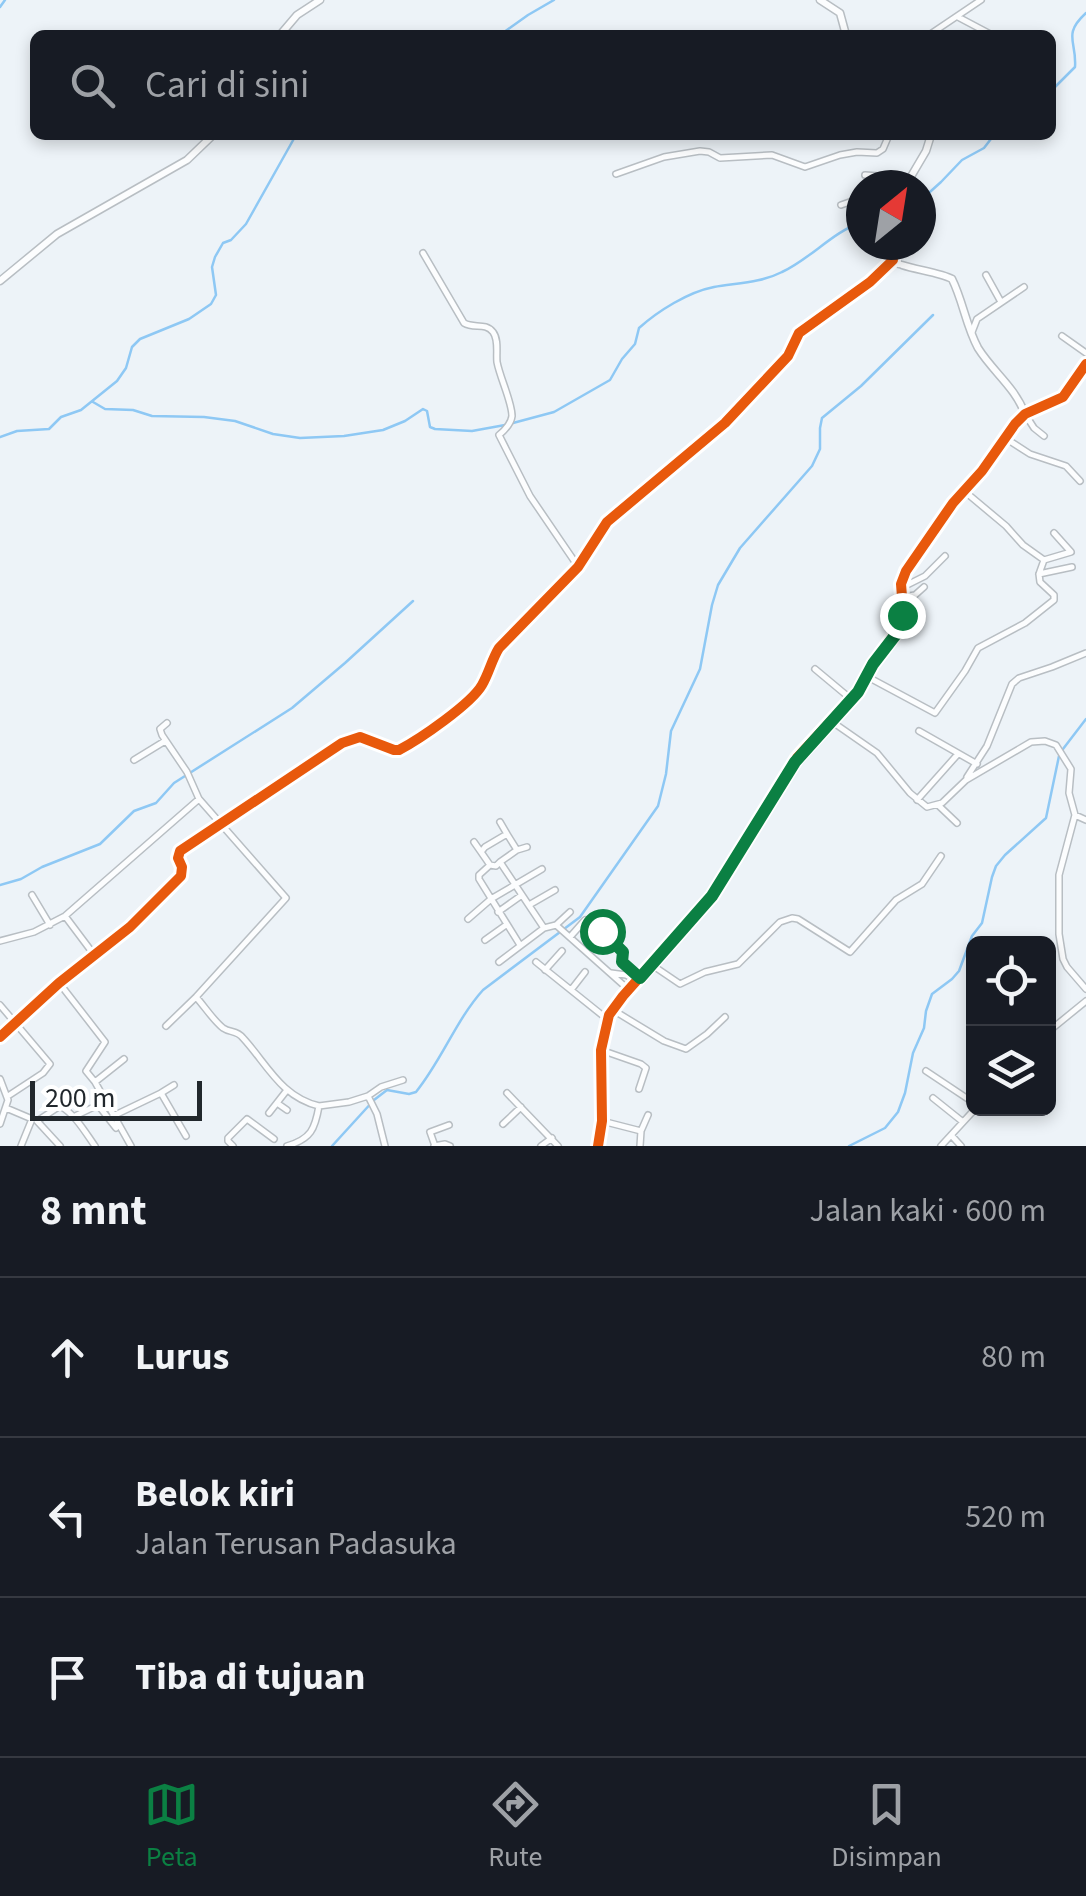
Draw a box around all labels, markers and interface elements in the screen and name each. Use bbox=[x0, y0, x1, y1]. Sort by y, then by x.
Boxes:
search box bbox=[30, 30, 1056, 140]
icon: search bbox=[65, 58, 120, 113]
text: Cari di sini bbox=[145, 58, 309, 112]
north arrow bbox=[846, 170, 936, 260]
route end bbox=[880, 593, 926, 639]
route start bbox=[580, 909, 626, 955]
map controls bbox=[966, 936, 1056, 1116]
button: locate bbox=[966, 936, 1056, 1026]
button: layers bbox=[966, 1026, 1056, 1116]
scale bar bbox=[30, 1076, 202, 1120]
text: 200 m bbox=[45, 1078, 116, 1118]
text: 8 mnt bbox=[40, 1181, 147, 1241]
text: Jalan kaki · 600 m bbox=[810, 1188, 1046, 1234]
icon: ahead bbox=[40, 1330, 95, 1385]
text: Lurus bbox=[135, 1330, 229, 1384]
text: 80 m bbox=[981, 1334, 1046, 1380]
text: Belok kiri bbox=[135, 1467, 295, 1521]
icon: left bbox=[40, 1490, 95, 1545]
text: 520 m bbox=[965, 1494, 1046, 1540]
text: Jalan Terusan Padasuka bbox=[135, 1521, 457, 1567]
icon: arrive bbox=[40, 1650, 95, 1705]
text: Tiba di tujuan bbox=[135, 1650, 366, 1704]
tab: Peta bbox=[144, 1777, 199, 1877]
tab: Rute bbox=[488, 1777, 543, 1877]
tab: Disimpan bbox=[831, 1777, 942, 1877]

